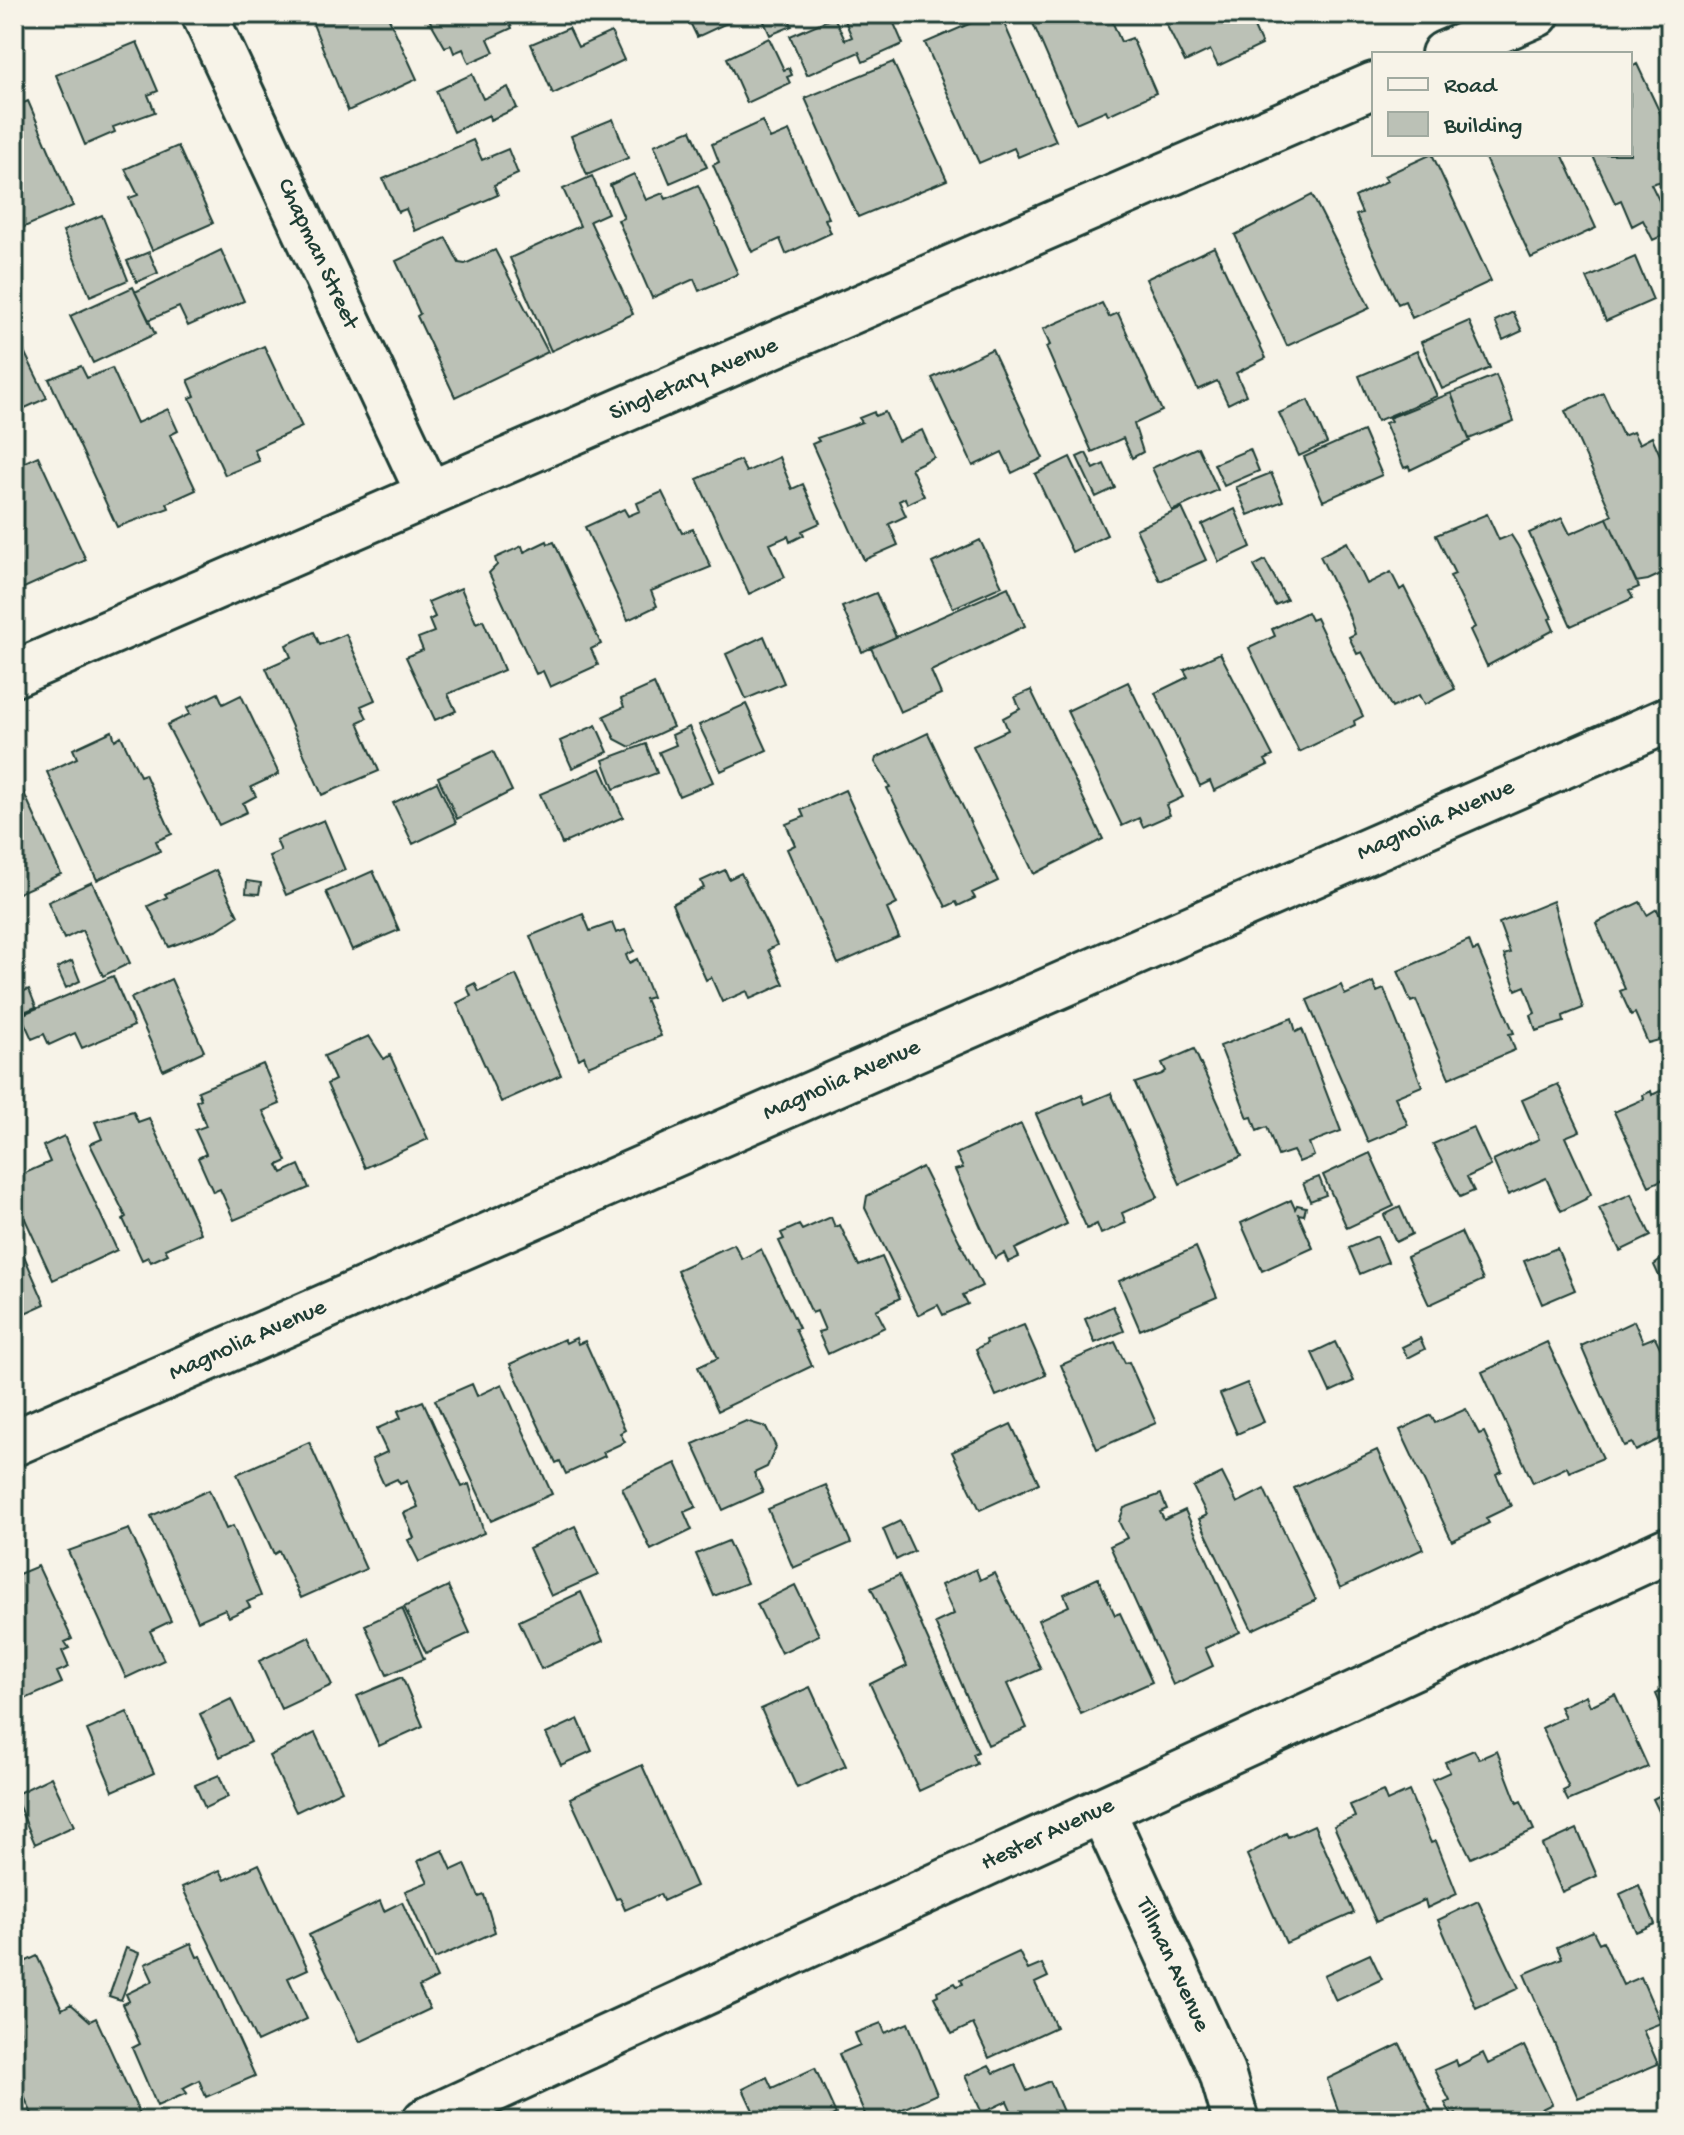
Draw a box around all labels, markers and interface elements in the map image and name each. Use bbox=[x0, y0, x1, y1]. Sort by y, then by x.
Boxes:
legend bbox=[1372, 52, 1632, 156]
text: Road bbox=[1444, 73, 1498, 102]
text: Building bbox=[1443, 113, 1522, 142]
street label: Chapman Street bbox=[270, 174, 365, 336]
street label: Singletary Avenue bbox=[605, 331, 783, 429]
street label: Magnolia Avenue bbox=[1353, 773, 1520, 869]
street label: Magnolia Avenue bbox=[759, 1033, 926, 1129]
street label: Magnolia Avenue bbox=[165, 1293, 332, 1389]
street label: Hester Avenue bbox=[977, 1791, 1120, 1878]
street label: Tillman Avenue bbox=[1127, 1892, 1216, 2037]

